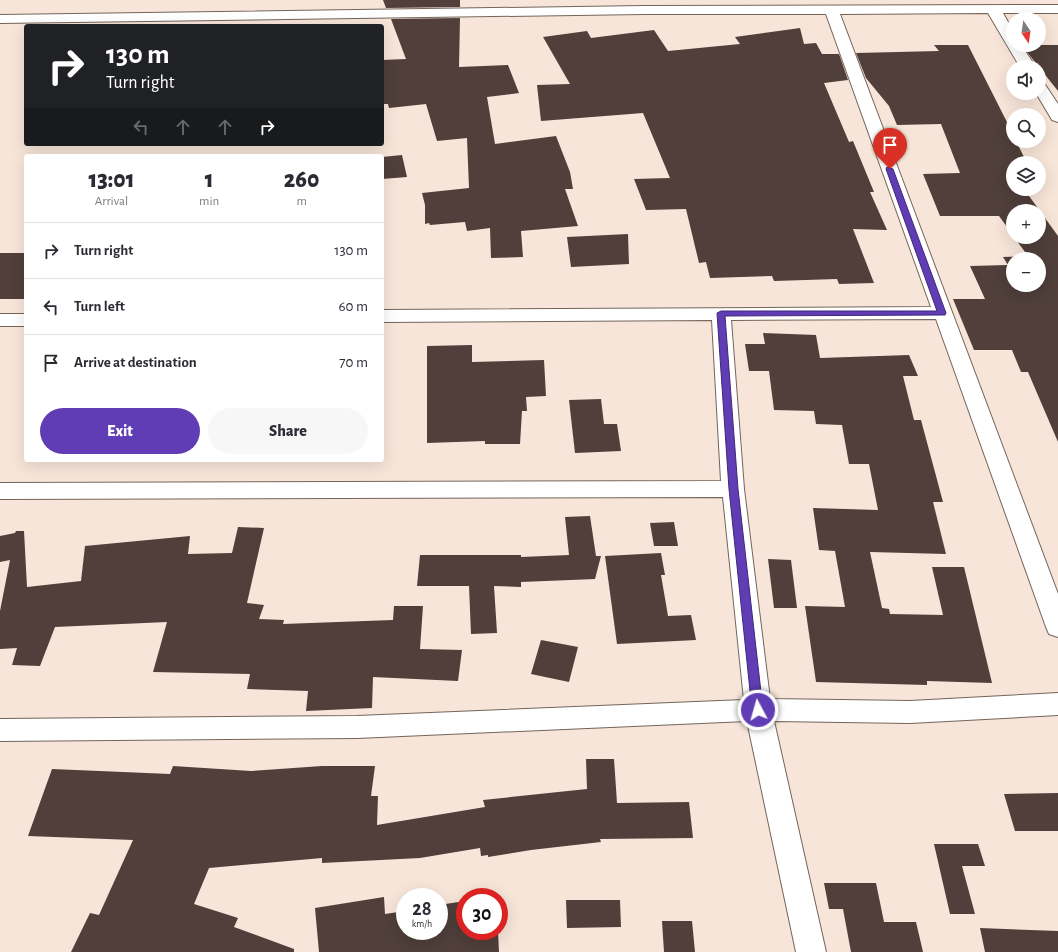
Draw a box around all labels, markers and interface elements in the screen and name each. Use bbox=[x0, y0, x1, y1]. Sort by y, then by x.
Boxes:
north arrow bbox=[1006, 12, 1046, 52]
map controls bbox=[1006, 12, 1046, 292]
icon: right bbox=[40, 40, 92, 92]
text: 130 m bbox=[106, 41, 170, 69]
button: sound bbox=[1006, 60, 1046, 100]
text: Turn right bbox=[106, 74, 175, 92]
button: search bbox=[1006, 108, 1046, 148]
icon: left bbox=[130, 116, 152, 138]
icon: ahead bbox=[172, 116, 194, 138]
icon: ahead bbox=[214, 116, 236, 138]
icon: right bbox=[256, 116, 278, 138]
pin bbox=[873, 128, 907, 169]
icon: arrive bbox=[879, 134, 901, 156]
button: layers bbox=[1006, 156, 1046, 196]
text: 13:01 bbox=[88, 168, 135, 192]
text: 1 bbox=[205, 168, 214, 192]
text: 260 bbox=[284, 168, 319, 192]
text: Arrival bbox=[95, 195, 128, 208]
text: min bbox=[199, 195, 219, 208]
text: m bbox=[296, 195, 307, 208]
button: + bbox=[1006, 204, 1046, 244]
icon: right bbox=[40, 240, 62, 262]
text: Turn right bbox=[74, 243, 133, 258]
text: 130 m bbox=[334, 243, 368, 258]
button: − bbox=[1006, 252, 1046, 292]
icon: left bbox=[40, 296, 62, 318]
text: Turn left bbox=[74, 299, 125, 314]
text: 60 m bbox=[339, 299, 368, 314]
icon: arrive bbox=[40, 352, 62, 374]
text: Arrive at destination bbox=[74, 355, 197, 370]
text: 70 m bbox=[339, 355, 368, 370]
button: Exit bbox=[40, 408, 200, 454]
button: Share bbox=[208, 408, 368, 454]
position arrow bbox=[737, 689, 779, 731]
speed limit sign: 30 bbox=[456, 888, 508, 940]
text: 28 bbox=[412, 899, 432, 919]
text: km/h bbox=[412, 919, 432, 929]

